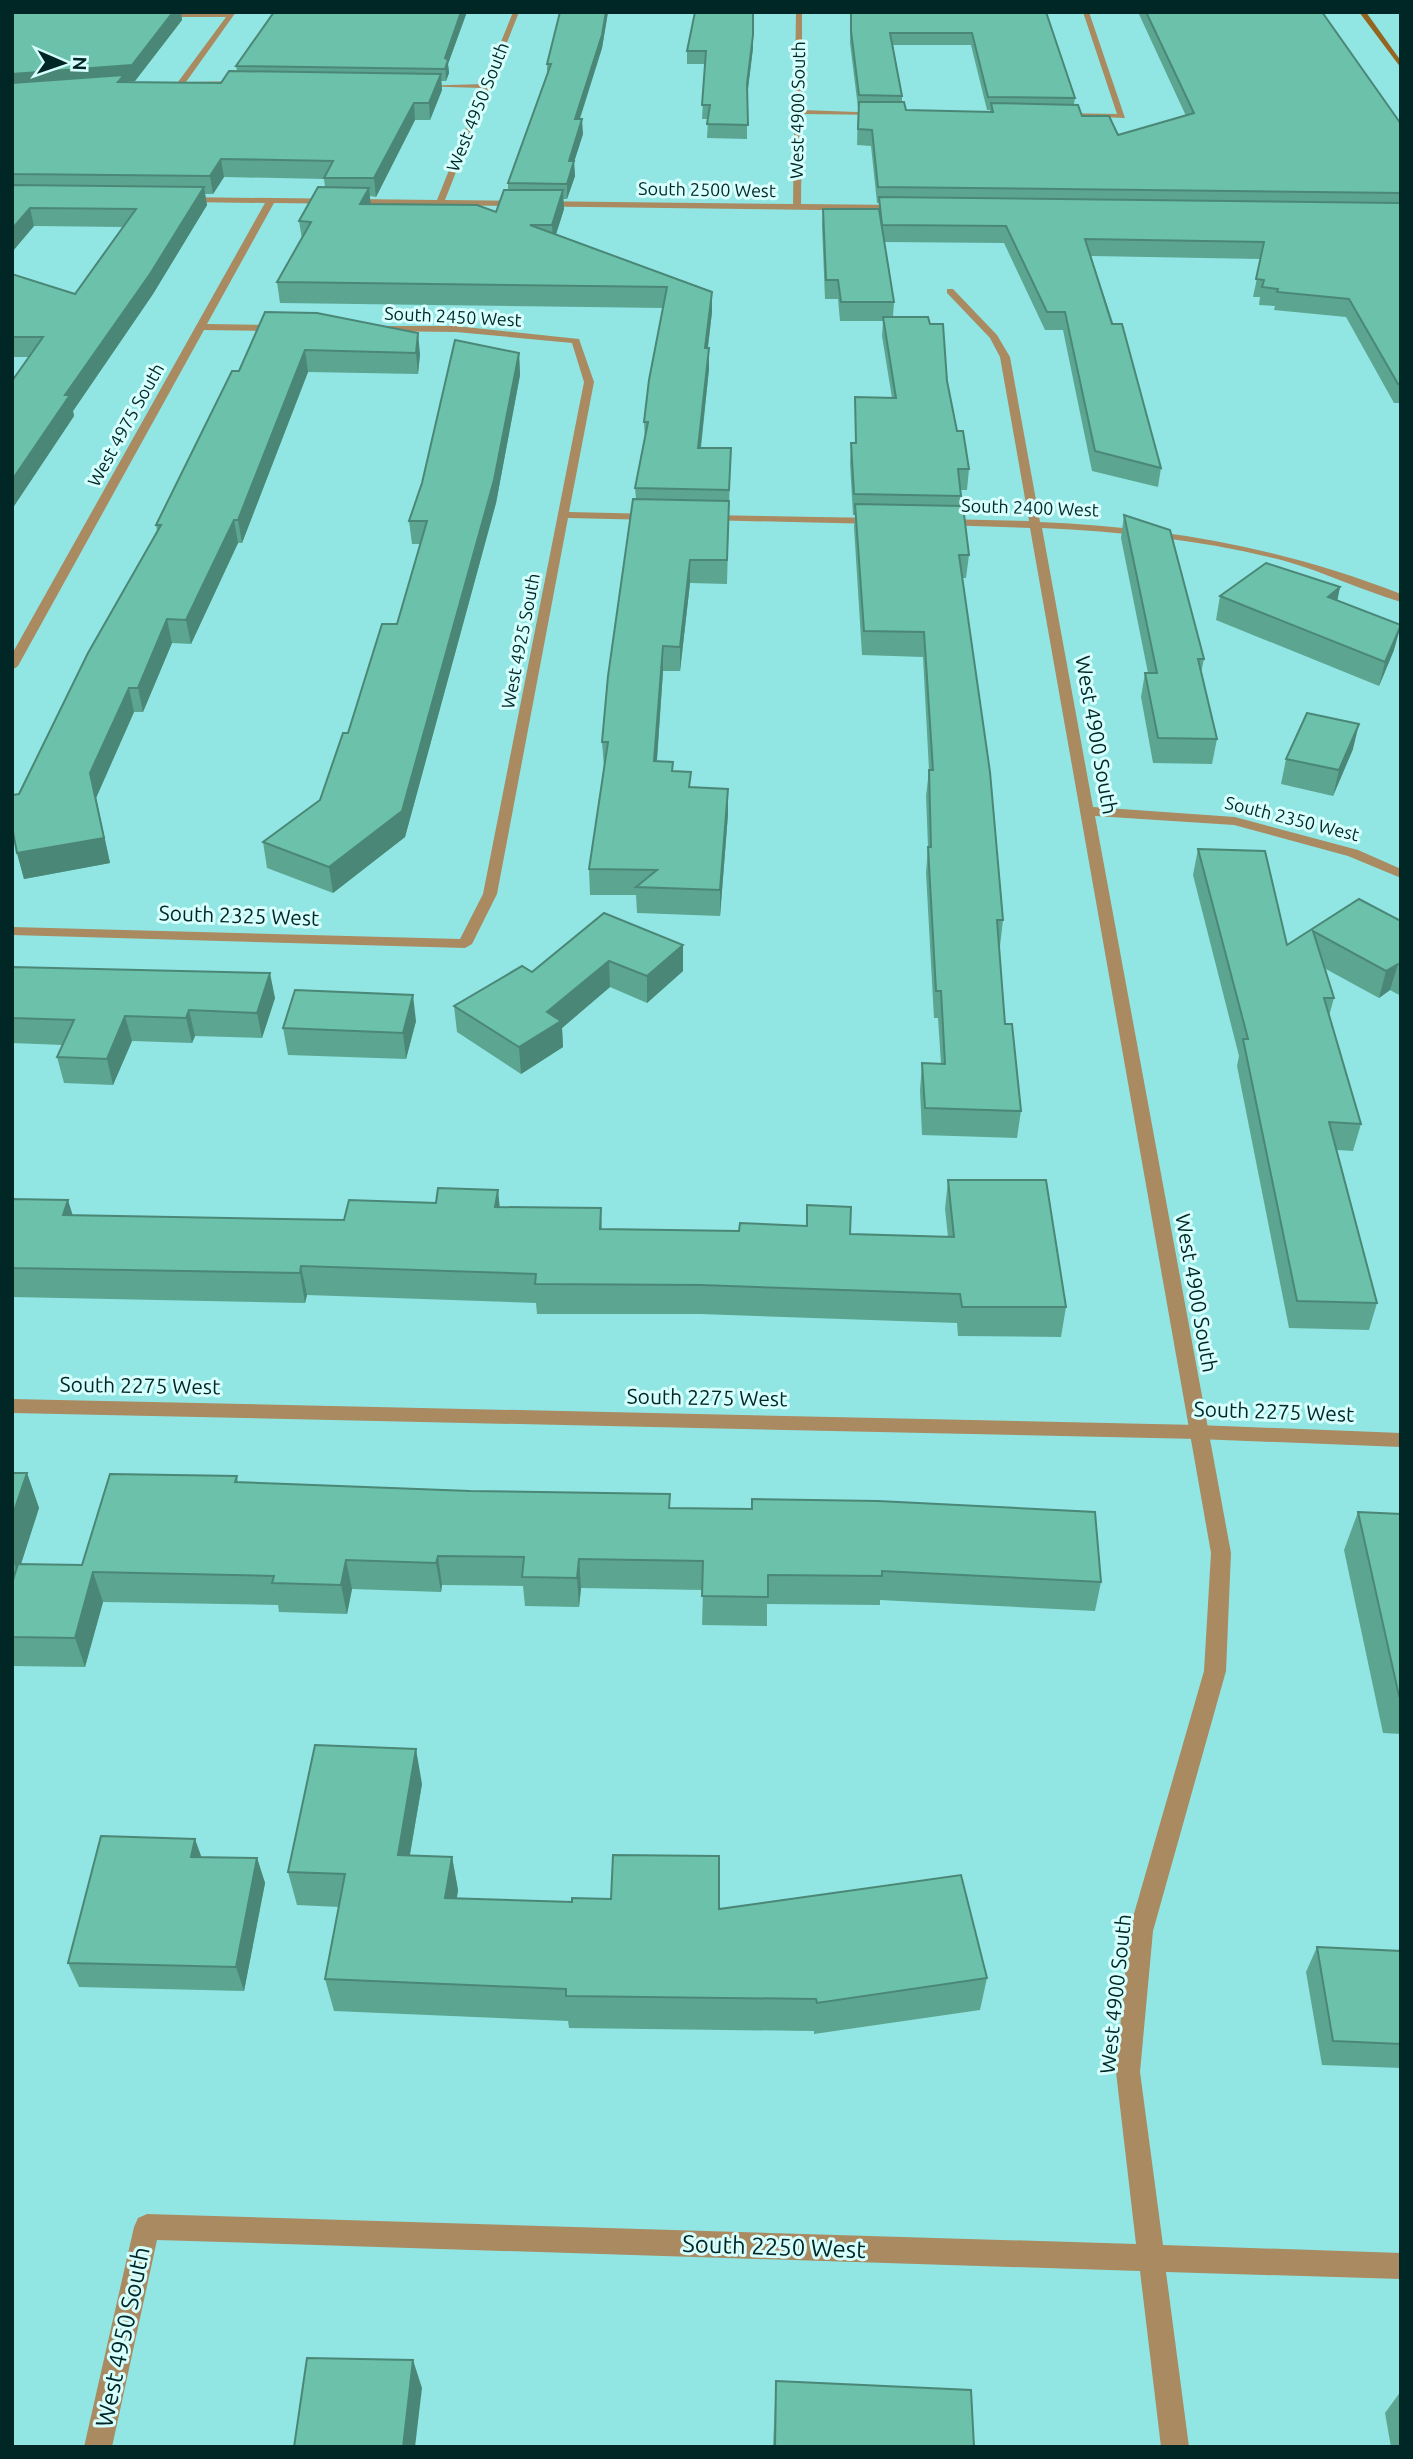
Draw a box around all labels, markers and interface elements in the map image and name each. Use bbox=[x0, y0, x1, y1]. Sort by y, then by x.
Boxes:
north arrow bbox=[28, 28, 98, 98]
street label: West 4950 South bbox=[442, 39, 512, 174]
street label: West 4900 South bbox=[786, 41, 808, 179]
text: N bbox=[69, 56, 91, 71]
street label: South 2500 West bbox=[638, 178, 776, 200]
street label: South 2450 West bbox=[384, 302, 522, 330]
street label: West 4975 South bbox=[83, 359, 167, 490]
street label: South 2400 West bbox=[961, 495, 1099, 519]
street label: West 4925 South bbox=[497, 571, 543, 710]
street label: West 4900 South bbox=[1071, 654, 1123, 816]
street label: South 2350 West bbox=[1223, 792, 1361, 844]
street label: South 2325 West bbox=[158, 900, 320, 930]
street label: West 4900 South bbox=[1171, 1212, 1223, 1374]
street label: South 2275 West bbox=[60, 1372, 221, 1398]
street label: South 2275 West bbox=[627, 1384, 788, 1410]
street label: South 2275 West bbox=[1193, 1396, 1355, 1426]
street label: West 4900 South bbox=[1095, 1913, 1135, 2075]
street label: South 2250 West bbox=[682, 2230, 867, 2263]
street label: West 4950 South bbox=[90, 2244, 155, 2429]

